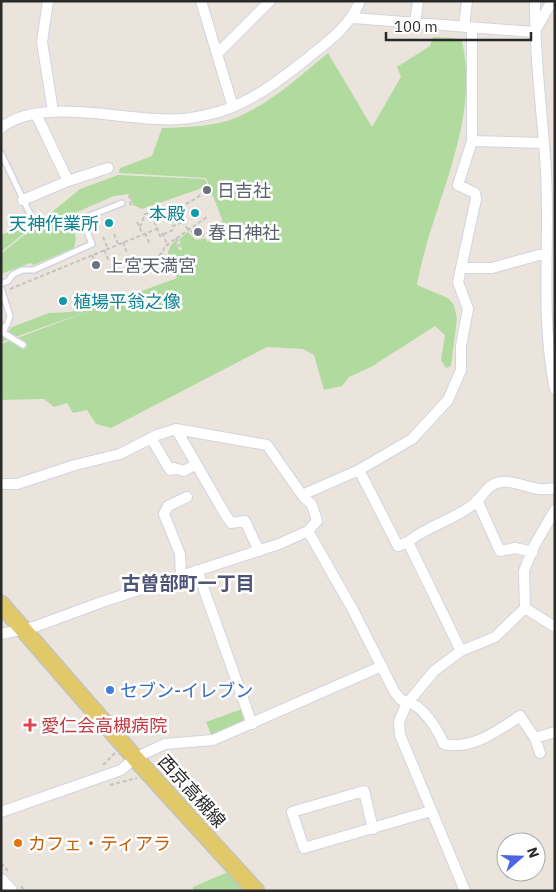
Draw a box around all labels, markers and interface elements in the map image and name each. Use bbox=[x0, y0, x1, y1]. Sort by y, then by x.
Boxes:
scale bar bbox=[386, 10, 531, 42]
text: 100 m bbox=[394, 17, 438, 36]
place label: 日吉社 bbox=[217, 179, 271, 202]
marker: 日吉社 bbox=[201, 184, 213, 196]
place label: 本殿 bbox=[149, 202, 185, 225]
marker: 本殿 bbox=[189, 207, 201, 219]
place label: 天神作業所 bbox=[9, 212, 99, 235]
marker: 天神作業所 bbox=[103, 217, 115, 229]
place label: 春日神社 bbox=[208, 221, 280, 244]
marker: 春日神社 bbox=[192, 226, 204, 238]
place label: 上宮天満宮 bbox=[106, 254, 196, 277]
marker: 上宮天満宮 bbox=[90, 259, 102, 271]
place label: 植場平翁之像 bbox=[73, 290, 181, 313]
marker: 植場平翁之像 bbox=[57, 295, 69, 307]
district label: 古曽部町一丁目 bbox=[121, 571, 255, 595]
place label: セブン-イレブン bbox=[120, 679, 253, 702]
marker: セブン-イレブン bbox=[104, 684, 116, 696]
place label: 愛仁会高槻病院 bbox=[41, 714, 167, 737]
marker: 愛仁会高槻病院 bbox=[23, 718, 37, 732]
street label: 西京高槻線 bbox=[153, 750, 231, 832]
place label: カフェ・ティアラ bbox=[28, 832, 171, 855]
north arrow bbox=[496, 832, 546, 882]
marker: カフェ・ティアラ bbox=[12, 837, 24, 849]
text: N bbox=[523, 845, 543, 860]

